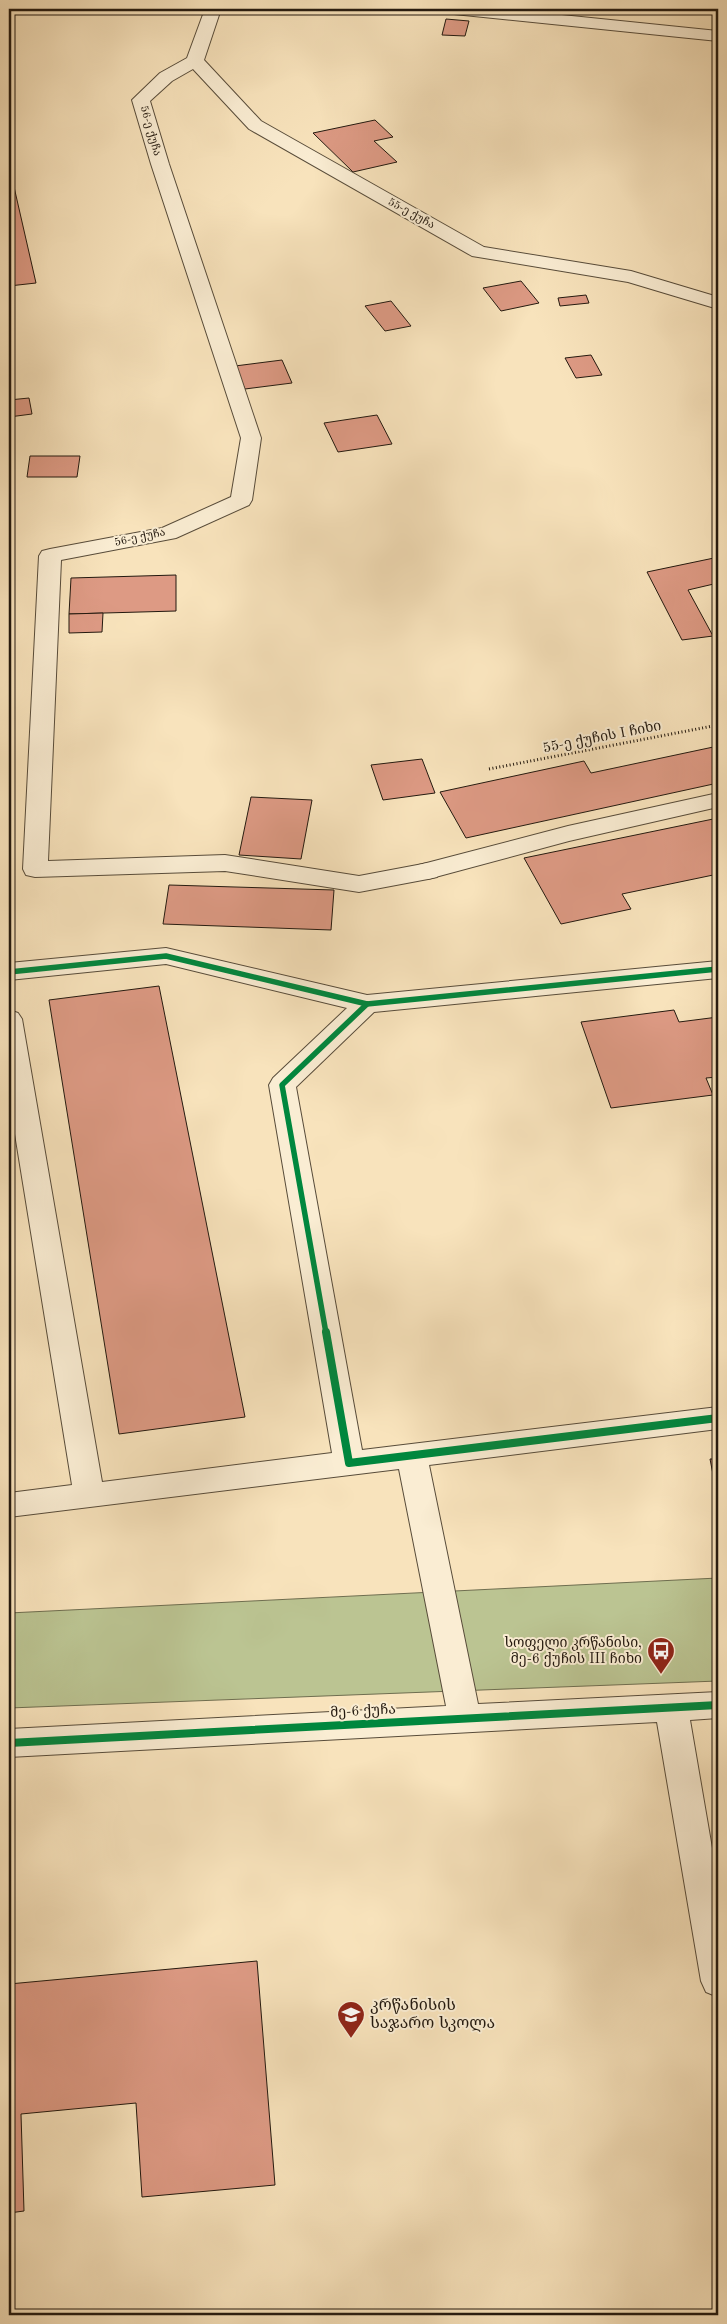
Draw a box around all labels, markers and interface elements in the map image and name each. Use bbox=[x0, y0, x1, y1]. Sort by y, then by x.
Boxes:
street label: 56-ე ქუჩა bbox=[138, 105, 162, 157]
street label: 55-ე ქუჩა bbox=[386, 197, 436, 231]
street label: 56-ე ქუჩა bbox=[114, 527, 167, 549]
street label: 55-ე ქუჩის I ჩიხი bbox=[542, 719, 663, 756]
place label: სოფელი კრწანისი, მე-6 ქუჩის III ჩიხი bbox=[504, 1635, 642, 1667]
bus stop icon: სოფელი კრწანისი, მე-6 ქუჩის III ჩიხი bbox=[646, 1636, 676, 1675]
street label: მე-6 ქუჩა bbox=[330, 1702, 396, 1721]
place label: კრწანისის საჯარო სკოლა bbox=[370, 1997, 495, 2032]
school or university icon: კრწანისის საჯარო სკოლა bbox=[336, 2000, 366, 2039]

